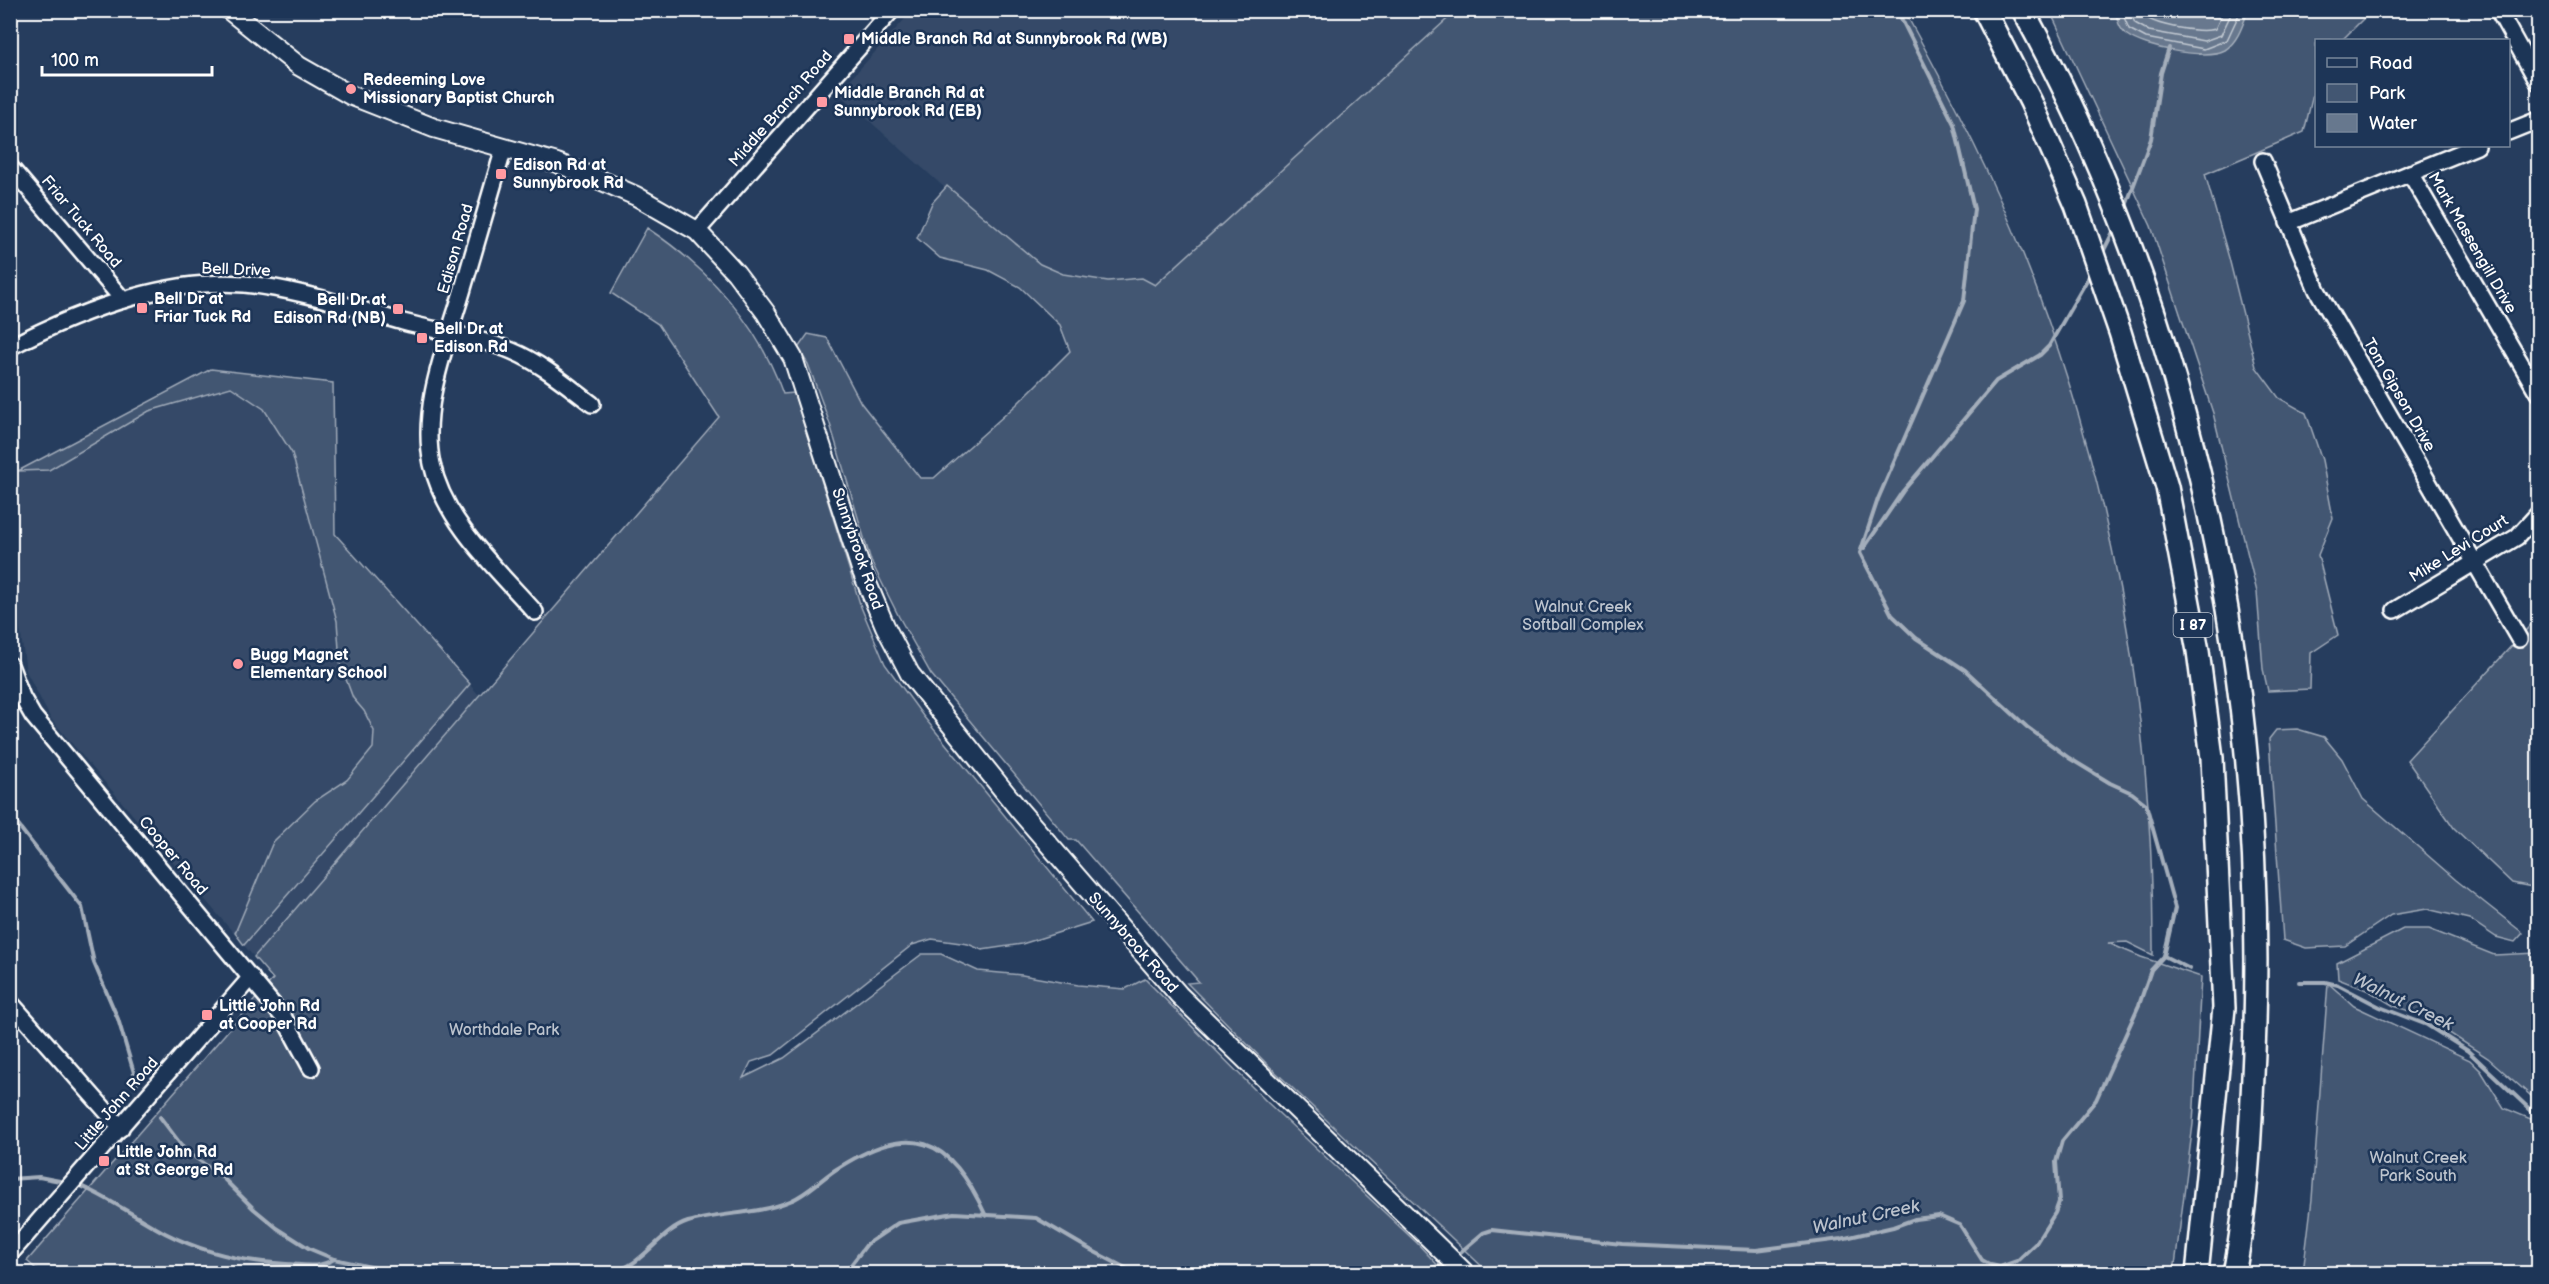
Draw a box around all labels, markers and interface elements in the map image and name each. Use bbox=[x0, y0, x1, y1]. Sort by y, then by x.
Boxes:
place label: Middle Branch Rd at Sunnybrook Rd (WB) bbox=[861, 30, 1168, 49]
marker: Middle Branch Rd at Sunnybrook Rd (WB) bbox=[842, 32, 856, 46]
scale bar bbox=[42, 39, 212, 77]
legend bbox=[2315, 39, 2510, 147]
street label: Middle Branch Road bbox=[725, 47, 837, 171]
text: 100 m bbox=[51, 50, 99, 71]
text: Road bbox=[2369, 53, 2413, 74]
place label: Redeeming Love Missionary Baptist Church bbox=[363, 71, 554, 108]
marker: Redeeming Love Missionary Baptist Church bbox=[344, 82, 358, 96]
text: Park bbox=[2369, 83, 2405, 104]
place label: Middle Branch Rd at Sunnybrook Rd (EB) bbox=[834, 84, 985, 121]
marker: Middle Branch Rd at Sunnybrook Rd (EB) bbox=[815, 95, 829, 109]
text: Water bbox=[2369, 113, 2417, 134]
place label: Edison Rd at Sunnybrook Rd bbox=[513, 156, 624, 193]
marker: Edison Rd at Sunnybrook Rd bbox=[494, 167, 508, 181]
street label: Mark Massengill Drive bbox=[2424, 169, 2520, 317]
street label: Friar Tuck Road bbox=[37, 172, 125, 272]
street label: Edison Road bbox=[434, 202, 478, 296]
street label: Bell Drive bbox=[201, 259, 272, 281]
place label: Bell Dr at Friar Tuck Rd bbox=[154, 290, 251, 327]
place label: Bell Dr at Edison Rd (NB) bbox=[273, 291, 387, 328]
marker: Bell Dr at Friar Tuck Rd bbox=[135, 301, 149, 315]
marker: Bell Dr at Edison Rd (NB) bbox=[391, 302, 405, 316]
place label: Bell Dr at Edison Rd bbox=[434, 320, 508, 357]
marker: Bell Dr at Edison Rd bbox=[415, 331, 429, 345]
street label: Tom Gipson Drive bbox=[2359, 335, 2439, 455]
street label: Sunnybrook Road bbox=[827, 486, 887, 612]
street label: Mike Levi Court bbox=[2406, 511, 2512, 587]
park label: Walnut Creek Softball Complex bbox=[1522, 598, 1644, 635]
road number: I 87 bbox=[2174, 613, 2212, 637]
place label: Bugg Magnet Elementary School bbox=[250, 646, 387, 683]
marker: Bugg Magnet Elementary School bbox=[231, 657, 245, 671]
street label: Cooper Road bbox=[135, 813, 211, 899]
street label: Sunnybrook Road bbox=[1084, 889, 1182, 997]
water label: Walnut Creek bbox=[2349, 969, 2458, 1036]
place label: Little John Rd at Cooper Rd bbox=[219, 997, 320, 1034]
marker: Little John Rd at Cooper Rd bbox=[200, 1008, 214, 1022]
park label: Worthdale Park bbox=[449, 1021, 559, 1040]
street label: Little John Road bbox=[71, 1054, 163, 1154]
place label: Little John Rd at St George Rd bbox=[116, 1143, 233, 1180]
park label: Walnut Creek Park South bbox=[2369, 1149, 2467, 1186]
marker: Little John Rd at St George Rd bbox=[97, 1154, 111, 1168]
water label: Walnut Creek bbox=[1810, 1195, 1923, 1239]

